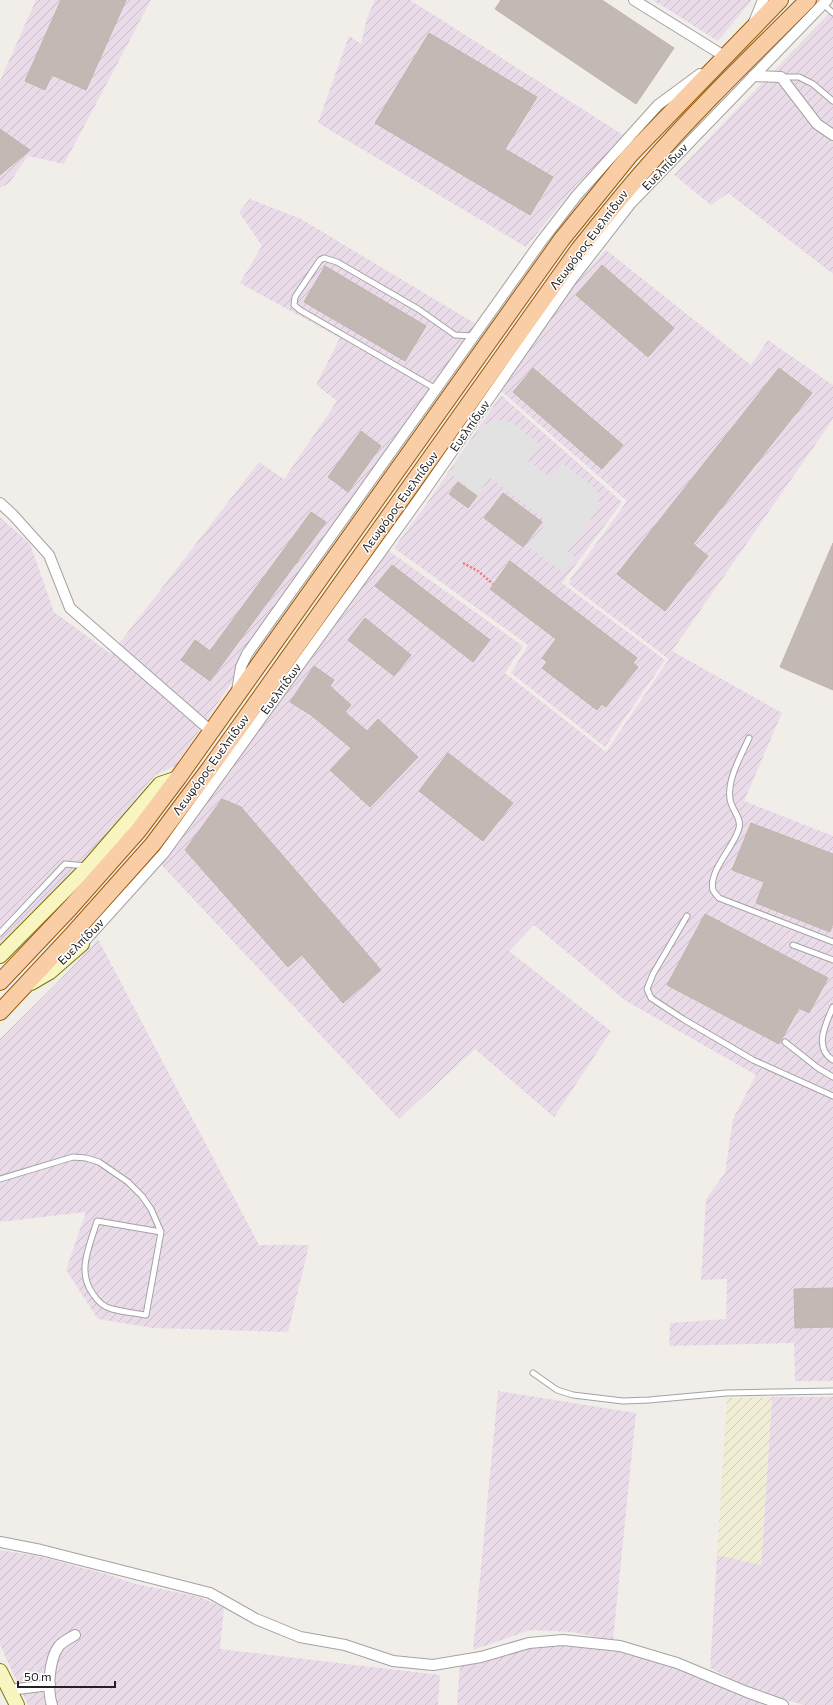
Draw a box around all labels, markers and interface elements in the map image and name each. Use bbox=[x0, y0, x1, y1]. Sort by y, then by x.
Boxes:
street label: Ευελπίδων bbox=[639, 140, 690, 193]
street label: Λεωφόρος Ευελπίδων bbox=[546, 187, 630, 292]
street label: Ευελπίδων bbox=[446, 397, 492, 454]
street label: Λεωφόρος Ευελπίδων bbox=[358, 448, 440, 555]
street label: Ευελπίδων bbox=[257, 660, 303, 717]
street label: Λεωφόρος Ευελπίδων bbox=[169, 711, 251, 818]
street label: Ευελπίδων bbox=[54, 915, 106, 967]
scale bar bbox=[18, 1663, 115, 1689]
text: 50 m bbox=[24, 1669, 52, 1683]

